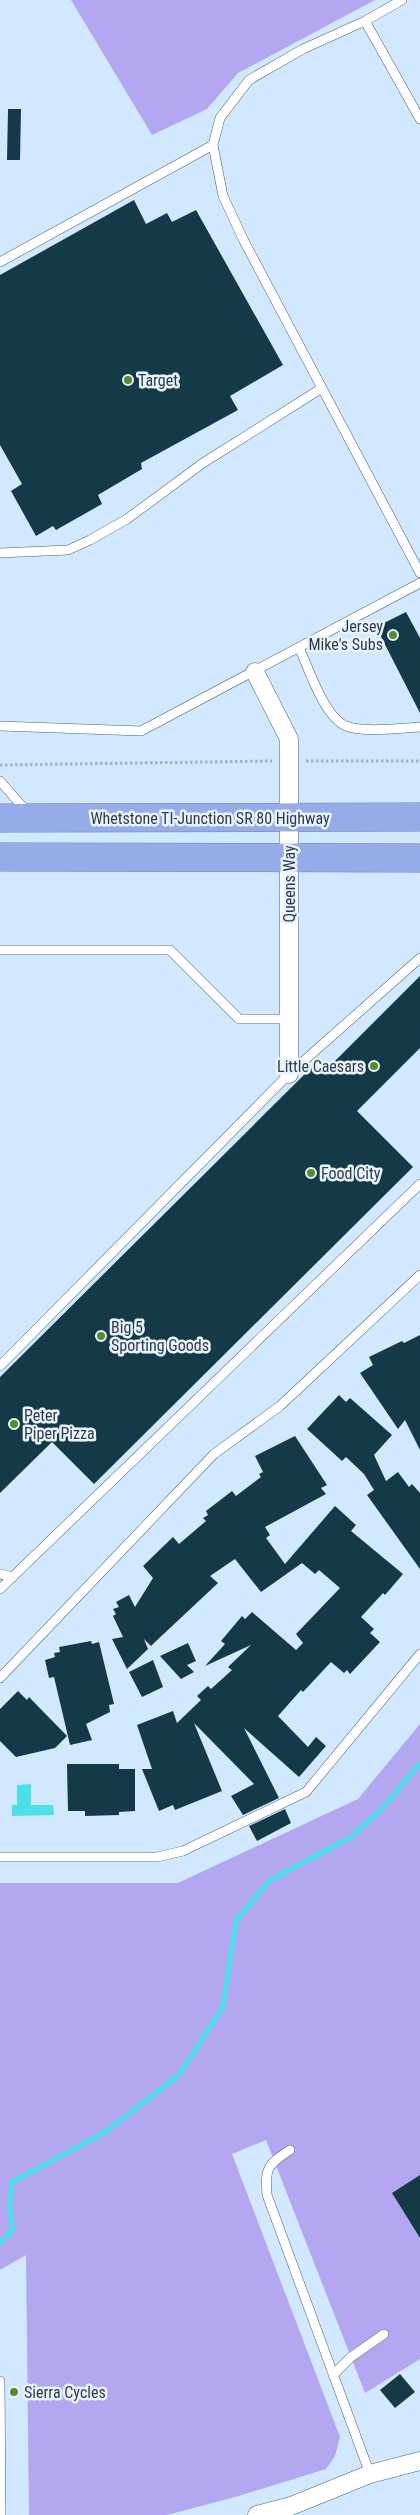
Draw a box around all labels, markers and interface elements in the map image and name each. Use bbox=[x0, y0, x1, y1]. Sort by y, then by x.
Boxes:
place label: Target bbox=[138, 371, 178, 390]
marker: Target bbox=[122, 374, 134, 386]
place label: Jersey Mike's Subs bbox=[308, 617, 383, 654]
marker: Jersey Mike's Subs bbox=[387, 629, 399, 641]
street label: Whetstone TI-Junction SR 80 Highway bbox=[90, 809, 330, 828]
street label: Queens Way bbox=[280, 845, 299, 923]
place label: Little Caesars bbox=[277, 1057, 364, 1076]
marker: Little Caesars bbox=[368, 1060, 380, 1072]
place label: Food City bbox=[321, 1164, 381, 1183]
marker: Food City bbox=[305, 1167, 317, 1179]
place label: Big 5 Sporting Goods bbox=[111, 1318, 209, 1355]
marker: Big 5 Sporting Goods bbox=[95, 1330, 107, 1342]
place label: Peter Piper Pizza bbox=[24, 1406, 95, 1443]
marker: Peter Piper Pizza bbox=[8, 1418, 20, 1430]
place label: Sierra Cycles bbox=[24, 2383, 106, 2402]
marker: Sierra Cycles bbox=[8, 2386, 20, 2398]

